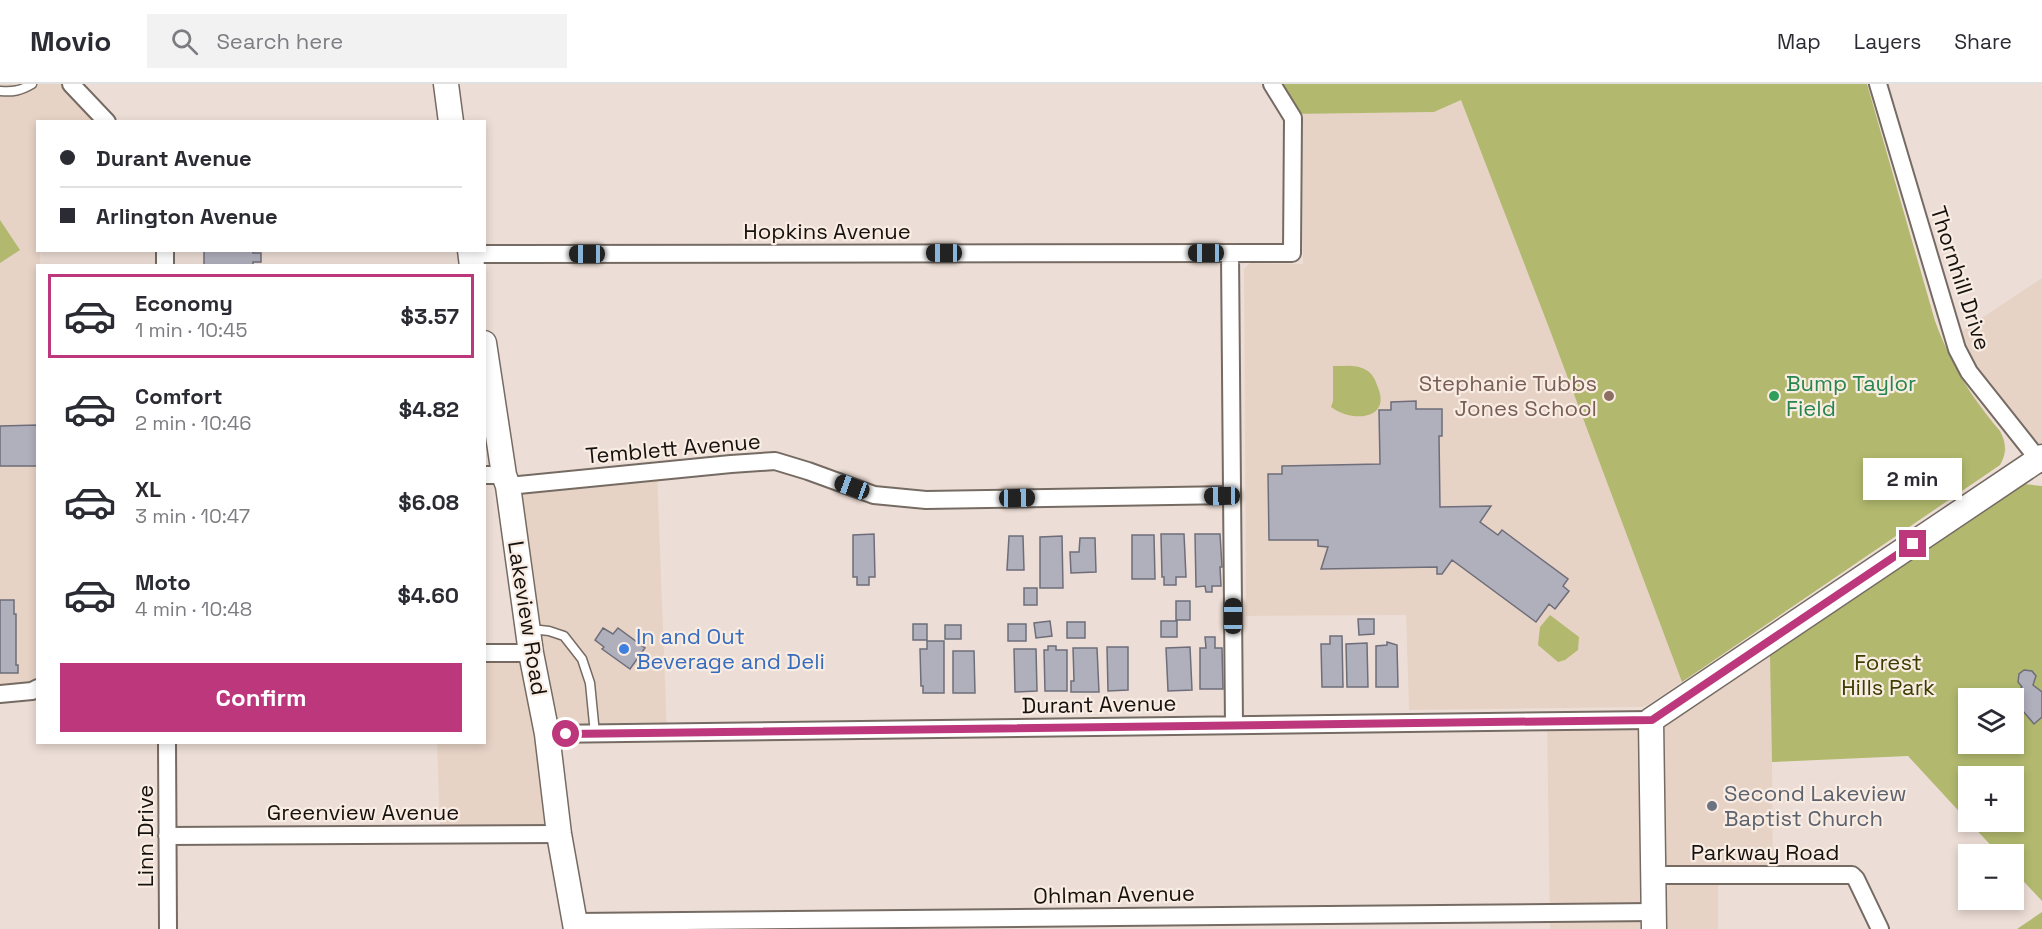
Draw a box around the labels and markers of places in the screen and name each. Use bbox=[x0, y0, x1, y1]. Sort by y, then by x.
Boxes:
place label: Stephanie Tubbs Jones School bbox=[1419, 369, 1597, 422]
place label: Bump Taylor Field bbox=[1786, 369, 1916, 422]
marker: Stephanie Tubbs Jones School bbox=[1602, 389, 1616, 403]
marker: Bump Taylor Field bbox=[1767, 389, 1781, 403]
place label: In and Out Beverage and Deli bbox=[636, 622, 825, 675]
marker: In and Out Beverage and Deli bbox=[617, 642, 631, 656]
place label: Second Lakeview Baptist Church bbox=[1724, 779, 1907, 832]
marker: Second Lakeview Baptist Church bbox=[1705, 799, 1719, 813]

